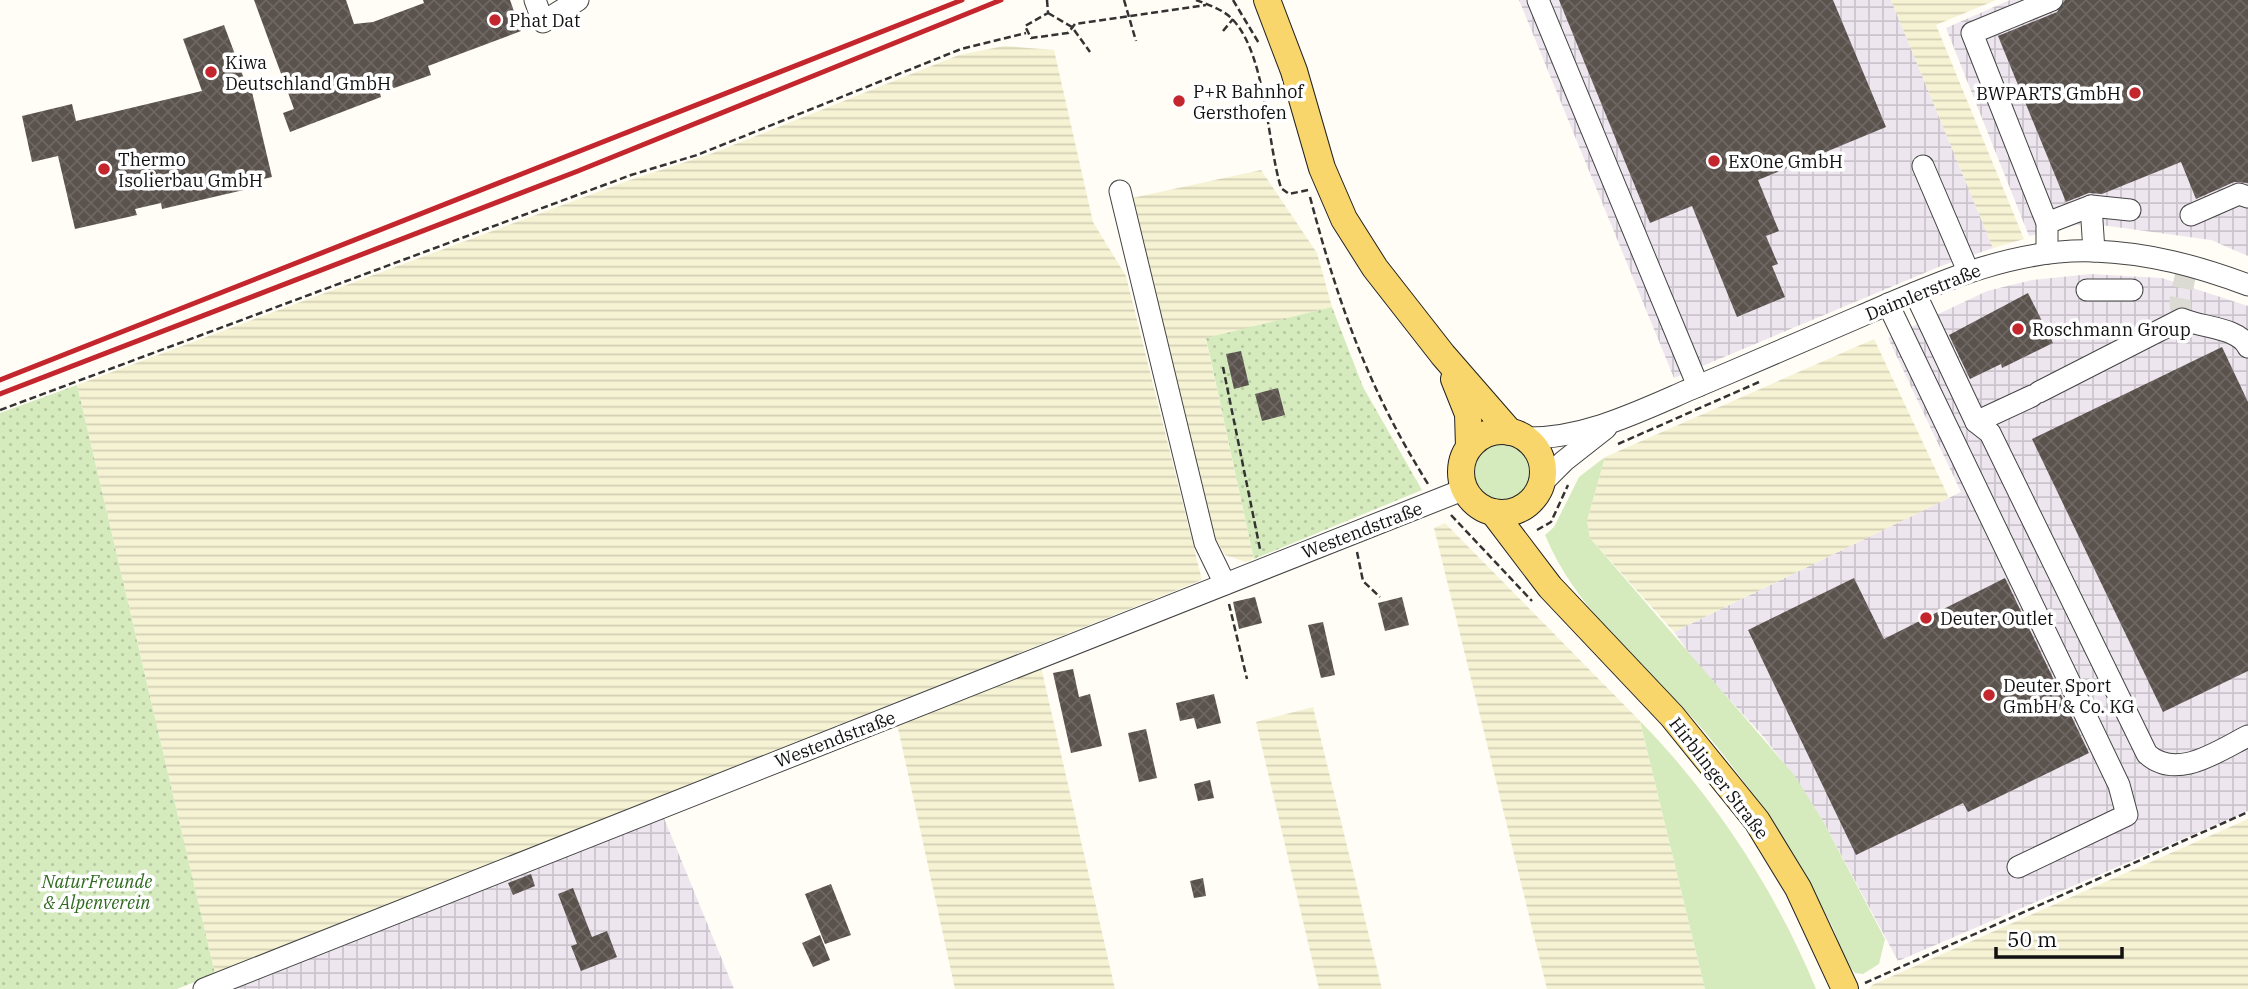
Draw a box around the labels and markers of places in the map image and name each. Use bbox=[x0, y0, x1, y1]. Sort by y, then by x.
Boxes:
place label: Phat Dat bbox=[509, 9, 580, 32]
marker: Phat Dat bbox=[487, 12, 503, 28]
place label: Kiwa Deutschland GmbH bbox=[225, 51, 391, 95]
marker: Kiwa Deutschland GmbH bbox=[203, 64, 219, 80]
place label: P+R Bahnhof Gersthofen bbox=[1193, 80, 1305, 124]
place label: BWPARTS GmbH bbox=[1976, 82, 2121, 105]
marker: BWPARTS GmbH bbox=[2127, 85, 2143, 101]
marker: P+R Bahnhof Gersthofen bbox=[1171, 93, 1187, 109]
place label: Thermo Isolierbau GmbH bbox=[118, 148, 263, 192]
place label: ExOne GmbH bbox=[1728, 150, 1843, 173]
marker: ExOne GmbH bbox=[1706, 153, 1722, 169]
marker: Thermo Isolierbau GmbH bbox=[96, 161, 112, 177]
place label: Roschmann Group bbox=[2032, 318, 2191, 341]
marker: Roschmann Group bbox=[2010, 321, 2026, 337]
place label: Deuter Outlet bbox=[1940, 607, 2053, 630]
marker: Deuter Outlet bbox=[1918, 610, 1934, 626]
place label: Deuter Sport GmbH & Co. KG bbox=[2003, 674, 2135, 718]
marker: Deuter Sport GmbH & Co. KG bbox=[1981, 687, 1997, 703]

